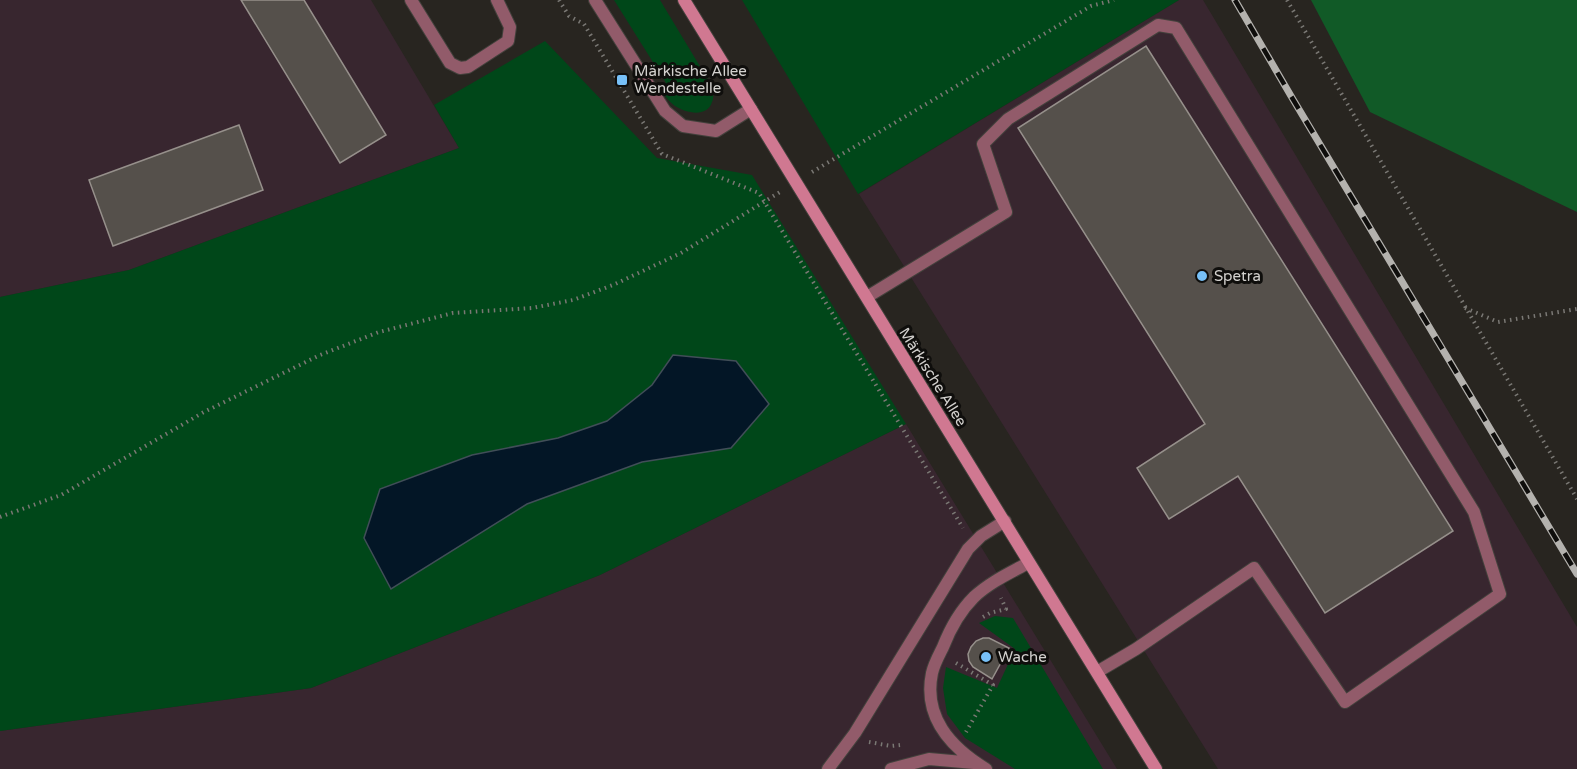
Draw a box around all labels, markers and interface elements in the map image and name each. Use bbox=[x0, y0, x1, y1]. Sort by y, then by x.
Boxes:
place label: Märkische Allee Wendestelle bbox=[634, 62, 747, 97]
marker: Märkische Allee Wendestelle bbox=[615, 73, 629, 87]
place label: Spetra bbox=[1214, 267, 1261, 285]
marker: Spetra bbox=[1195, 269, 1209, 283]
street label: Märkische Allee bbox=[895, 324, 971, 430]
place label: Wache bbox=[998, 648, 1047, 666]
marker: Wache bbox=[979, 650, 993, 664]

